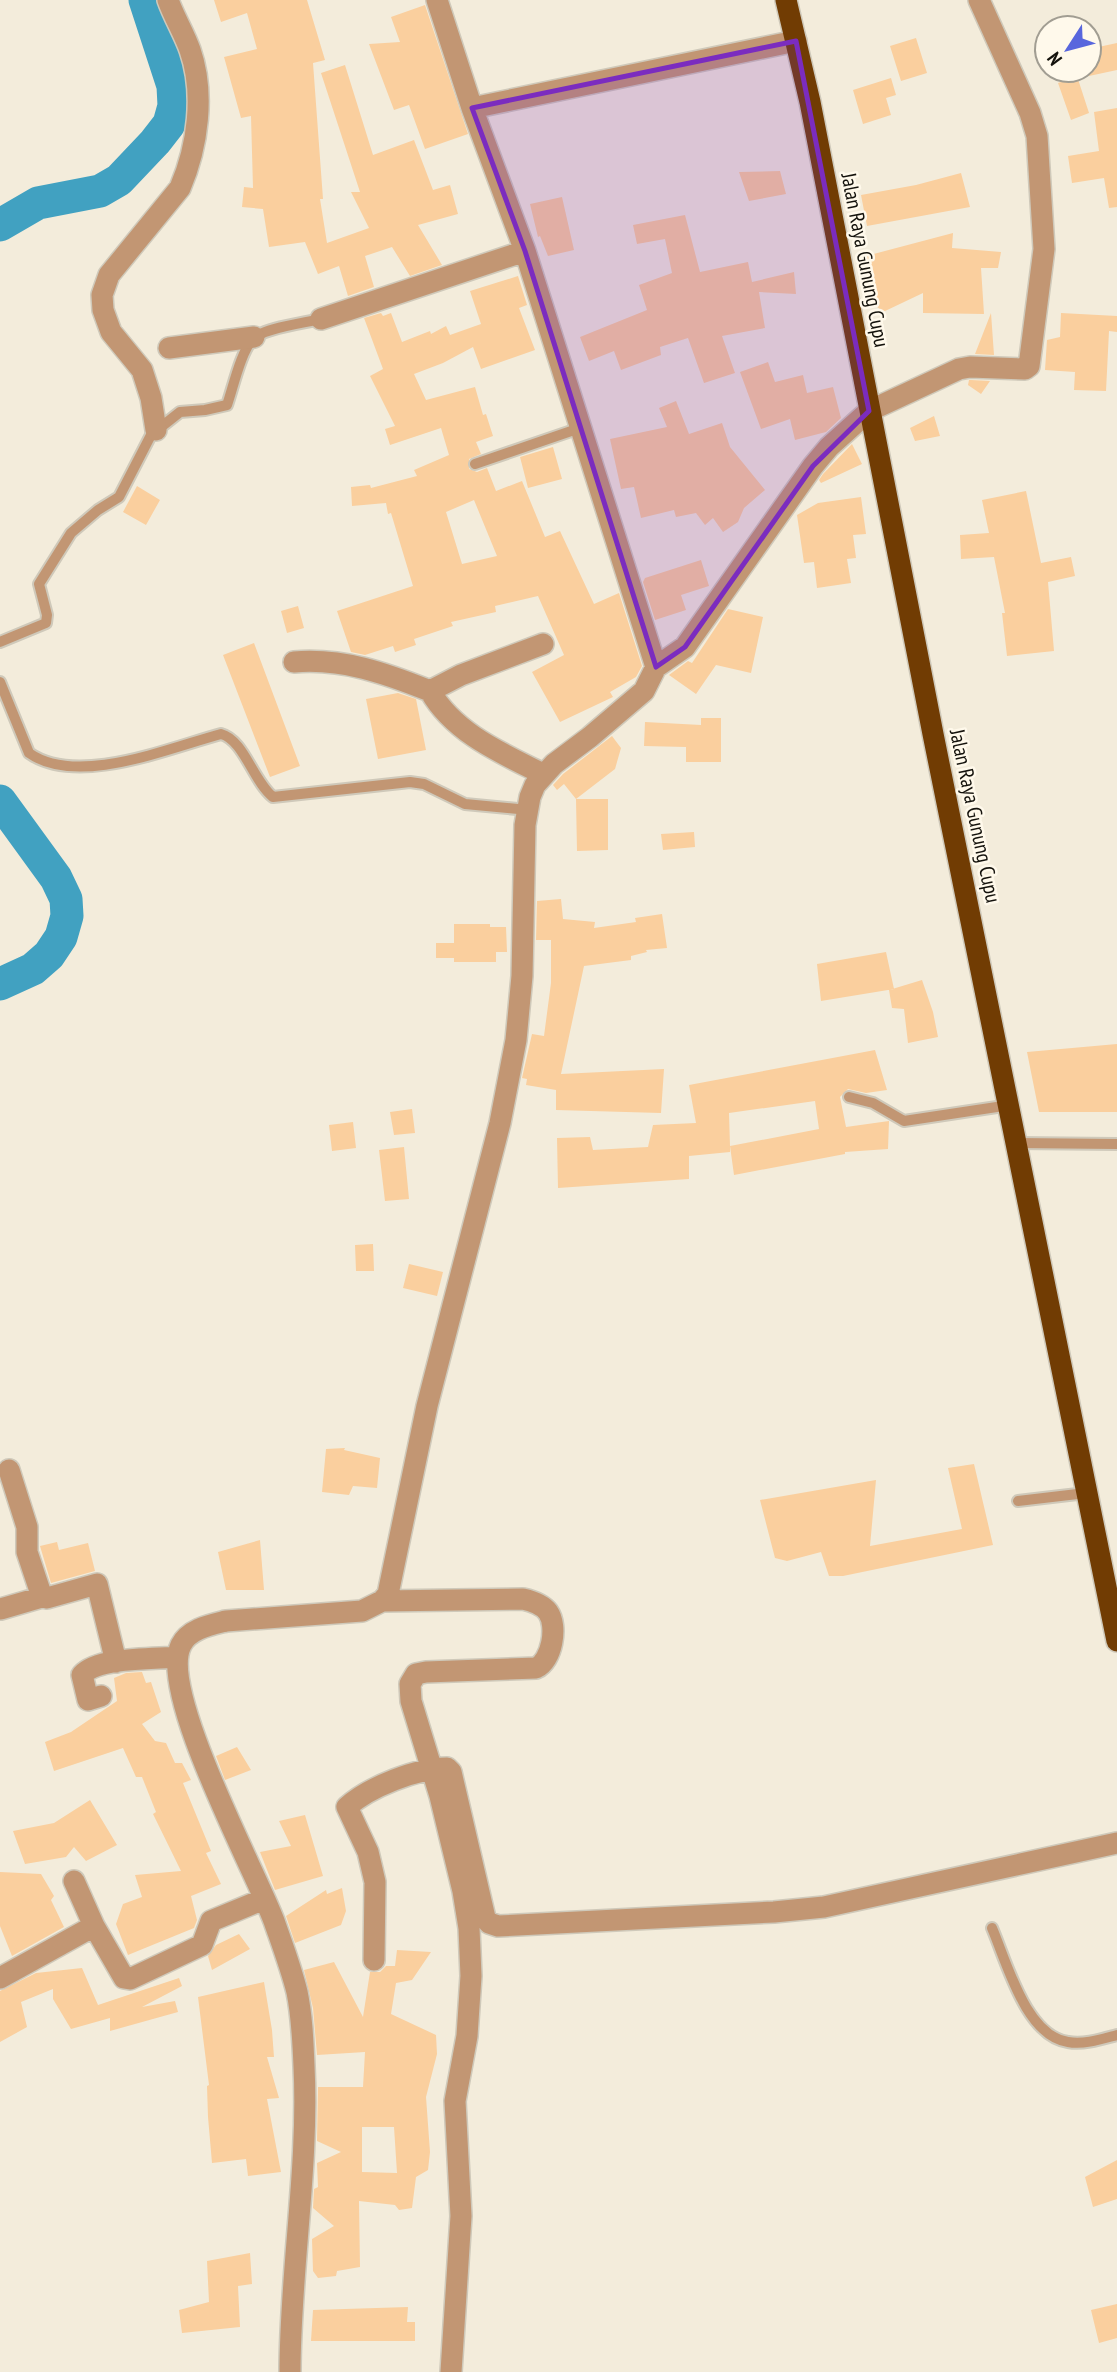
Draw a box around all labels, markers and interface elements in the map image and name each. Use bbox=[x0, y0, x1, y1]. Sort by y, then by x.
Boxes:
north arrow bbox=[1033, 14, 1103, 84]
text: N bbox=[1042, 48, 1067, 70]
street label: Jalan Raya Gunung Cupu bbox=[835, 170, 896, 349]
street label: Jalan Raya Gunung Cupu bbox=[944, 726, 1007, 905]

